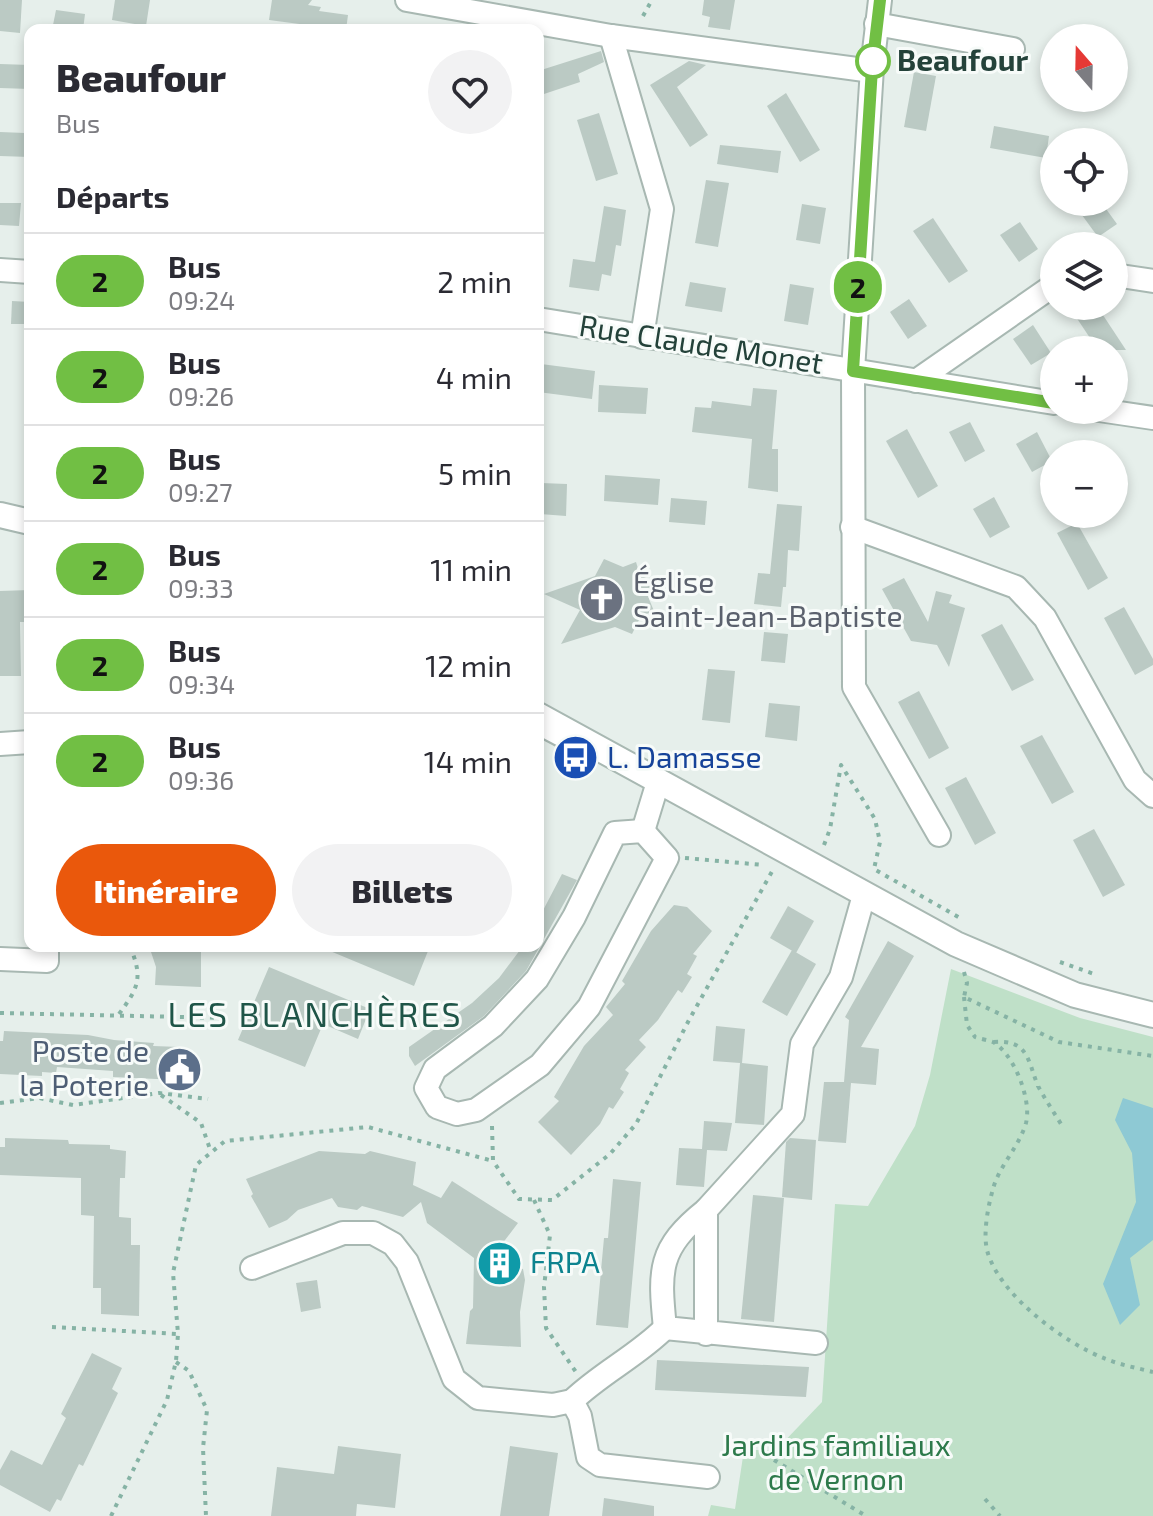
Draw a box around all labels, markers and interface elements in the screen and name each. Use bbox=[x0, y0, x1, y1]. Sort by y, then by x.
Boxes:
north arrow bbox=[1040, 24, 1128, 112]
map controls bbox=[1040, 24, 1128, 528]
place label: Beaufour bbox=[897, 41, 1028, 77]
marker: Beaufour bbox=[856, 44, 890, 78]
button: heart bbox=[428, 50, 512, 134]
text: Beaufour bbox=[56, 54, 226, 100]
text: Bus bbox=[56, 107, 100, 138]
button: locate bbox=[1040, 128, 1128, 216]
text: Départs bbox=[56, 178, 170, 214]
button: layers bbox=[1040, 232, 1128, 320]
text: Bus bbox=[168, 248, 221, 284]
line badge: 2 bbox=[832, 261, 884, 313]
text: 2 min bbox=[437, 263, 512, 299]
text: 2 bbox=[92, 264, 108, 298]
text: 2 bbox=[850, 270, 866, 304]
text: 09:24 bbox=[168, 284, 235, 315]
street label: Rue Claude Monet bbox=[577, 306, 826, 380]
button: + bbox=[1040, 336, 1128, 424]
text: Bus bbox=[168, 344, 221, 380]
text: 4 min bbox=[436, 359, 512, 395]
text: 2 bbox=[92, 360, 108, 394]
text: 09:26 bbox=[168, 380, 234, 411]
text: Bus bbox=[168, 440, 221, 476]
button: − bbox=[1040, 440, 1128, 528]
text: 5 min bbox=[438, 455, 512, 491]
text: 2 bbox=[92, 456, 108, 490]
text: 09:27 bbox=[168, 476, 233, 507]
text: Bus bbox=[168, 536, 221, 572]
text: 11 min bbox=[430, 551, 512, 587]
text: 2 bbox=[92, 552, 108, 586]
place label: Église Saint-Jean-Baptiste bbox=[633, 563, 903, 633]
text: 09:33 bbox=[168, 572, 234, 603]
church icon: Église Saint-Jean-Baptiste bbox=[578, 576, 626, 624]
text: Bus bbox=[168, 632, 221, 668]
text: 12 min bbox=[425, 647, 512, 683]
text: 2 bbox=[92, 648, 108, 682]
text: 09:34 bbox=[168, 668, 235, 699]
text: Bus bbox=[168, 728, 221, 764]
bus stop icon: L. Damasse bbox=[552, 734, 600, 782]
place label: L. Damasse bbox=[607, 738, 762, 774]
text: 14 min bbox=[424, 743, 512, 779]
text: 2 bbox=[92, 744, 108, 778]
text: 09:36 bbox=[168, 764, 234, 795]
button: Itinéraire bbox=[56, 844, 276, 936]
button: Billets bbox=[292, 844, 512, 936]
district label: LES BLANCHÈRES bbox=[167, 993, 463, 1034]
place label: Poste de la Poterie bbox=[19, 1032, 149, 1102]
public building icon: Poste de la Poterie bbox=[156, 1045, 204, 1093]
building icon: FRPA bbox=[475, 1239, 523, 1287]
place label: FRPA bbox=[530, 1243, 600, 1279]
park label: Jardins familiaux de Vernon bbox=[721, 1426, 951, 1496]

